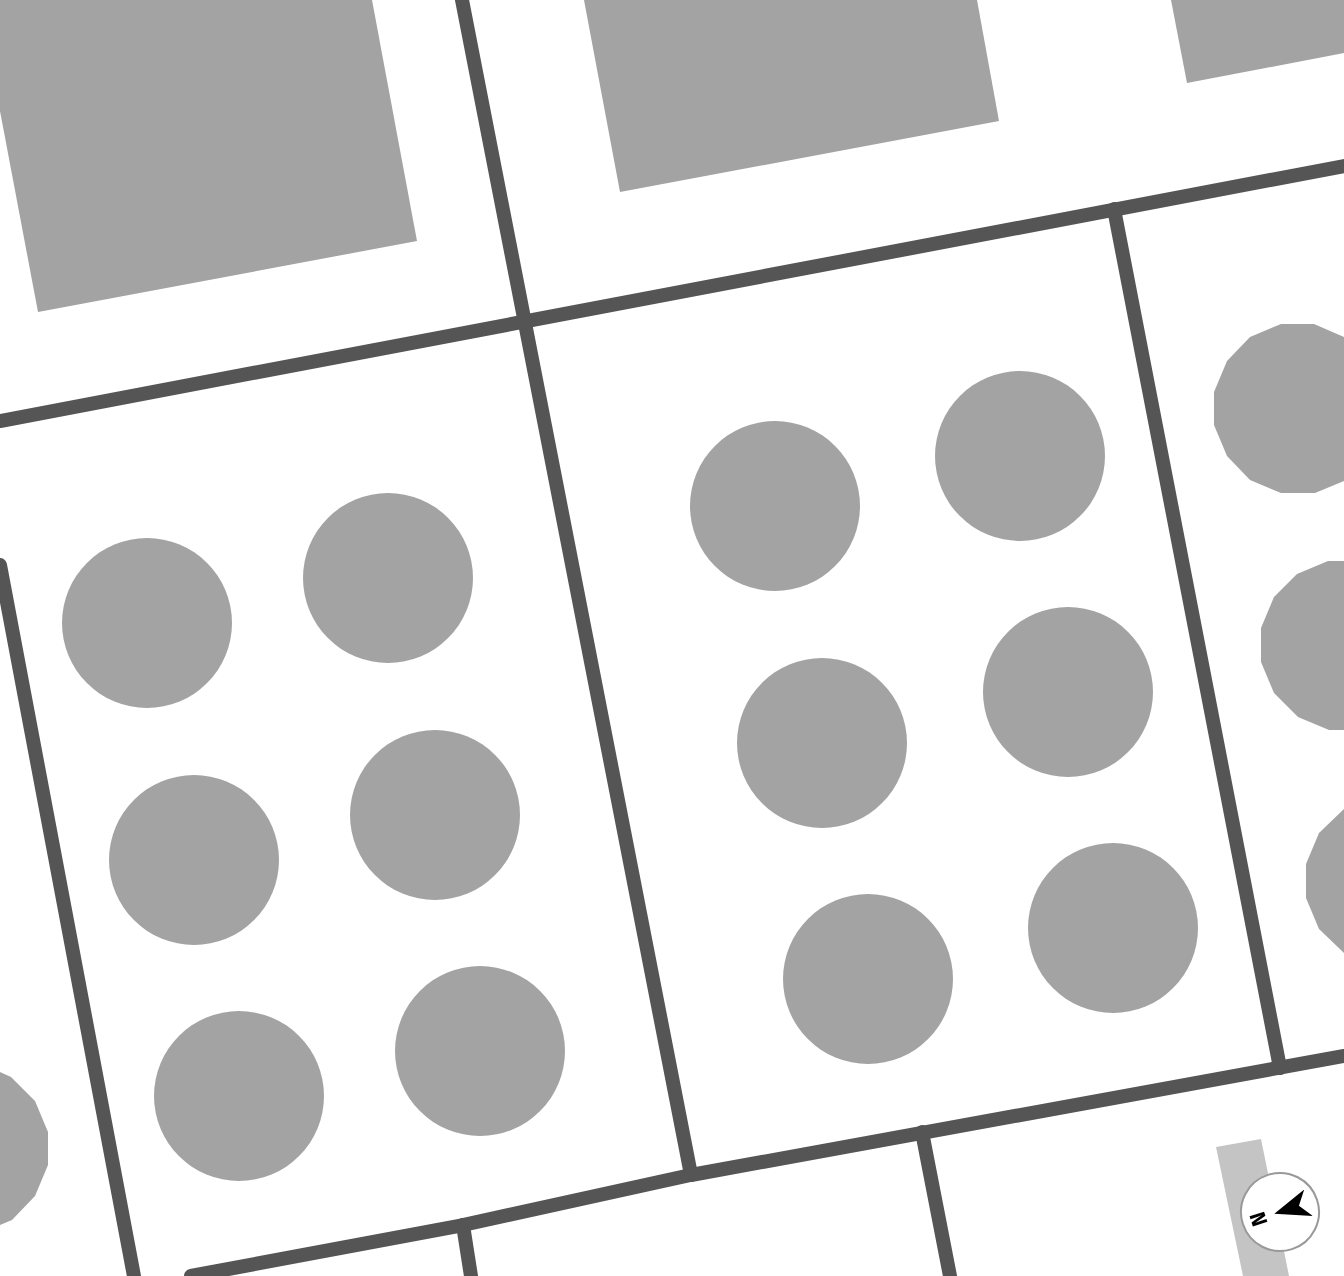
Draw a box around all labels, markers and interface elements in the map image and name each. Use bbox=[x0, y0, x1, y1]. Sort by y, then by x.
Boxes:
north arrow bbox=[1240, 1172, 1320, 1252]
text: N bbox=[1244, 1209, 1273, 1229]

